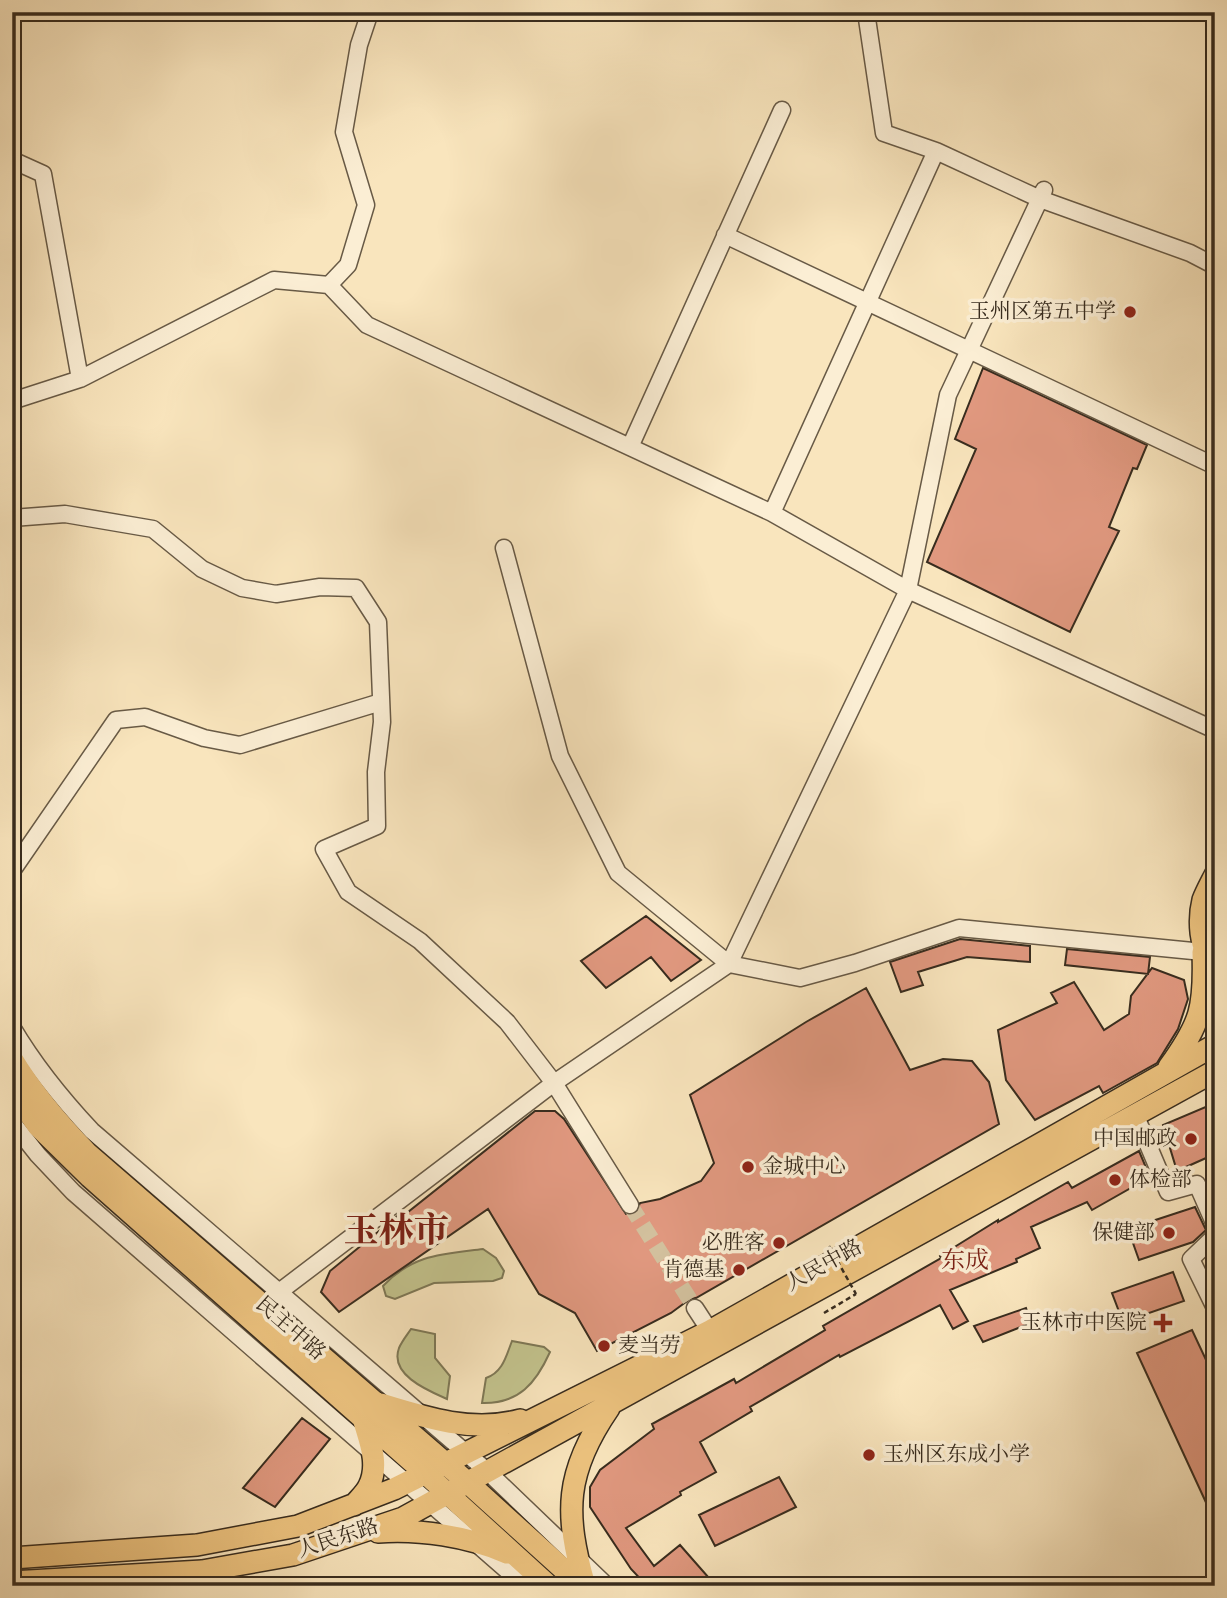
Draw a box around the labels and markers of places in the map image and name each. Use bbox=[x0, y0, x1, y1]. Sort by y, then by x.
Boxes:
place label: 玉州区第五中学 bbox=[969, 298, 1116, 327]
marker: 玉州区第五中学 bbox=[1122, 304, 1138, 320]
place label: 中国邮政 bbox=[1093, 1125, 1177, 1154]
marker: 中国邮政 bbox=[1183, 1131, 1199, 1147]
place label: 金城中心 bbox=[762, 1153, 846, 1182]
marker: 金城中心 bbox=[740, 1159, 756, 1175]
place label: 体检部 bbox=[1129, 1166, 1192, 1195]
marker: 体检部 bbox=[1107, 1172, 1123, 1188]
place label: 保健部 bbox=[1092, 1219, 1155, 1248]
marker: 保健部 bbox=[1161, 1225, 1177, 1241]
place label: 必胜客 bbox=[702, 1229, 765, 1258]
marker: 必胜客 bbox=[771, 1235, 787, 1251]
place label: 肯德基 bbox=[662, 1256, 725, 1285]
marker: 肯德基 bbox=[731, 1262, 747, 1278]
place label: 玉林市中医院 bbox=[1021, 1309, 1147, 1338]
marker: 玉林市中医院 bbox=[1153, 1313, 1173, 1333]
place label: 麦当劳 bbox=[618, 1332, 681, 1361]
marker: 麦当劳 bbox=[596, 1338, 612, 1354]
place label: 玉州区东成小学 bbox=[883, 1441, 1030, 1470]
marker: 玉州区东成小学 bbox=[861, 1447, 877, 1463]

